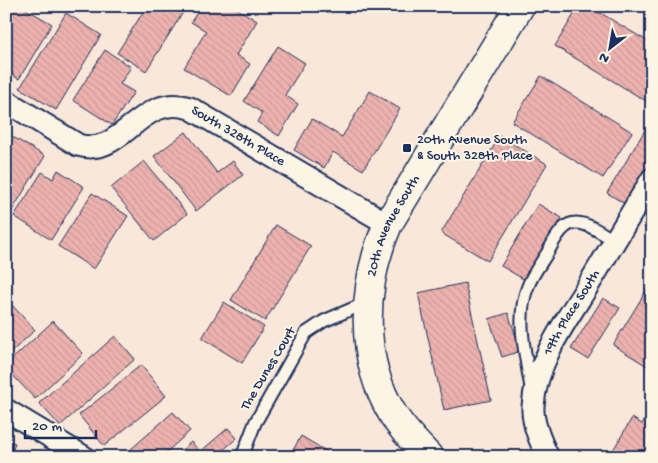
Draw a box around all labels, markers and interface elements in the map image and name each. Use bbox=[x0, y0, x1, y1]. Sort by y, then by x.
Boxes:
north arrow bbox=[586, 22, 636, 72]
text: N bbox=[596, 47, 613, 67]
street label: South 328th Place bbox=[188, 102, 289, 171]
place label: 20th Avenue South & South 328th Place bbox=[417, 132, 533, 165]
marker: 20th Avenue South & South 328th Place bbox=[401, 142, 413, 154]
street label: 20th Avenue South bbox=[364, 172, 424, 278]
street label: 19th Place South bbox=[539, 266, 604, 359]
street label: The Dunes Court bbox=[237, 323, 301, 414]
scale bar bbox=[25, 408, 96, 440]
text: 20 m bbox=[32, 418, 62, 436]

